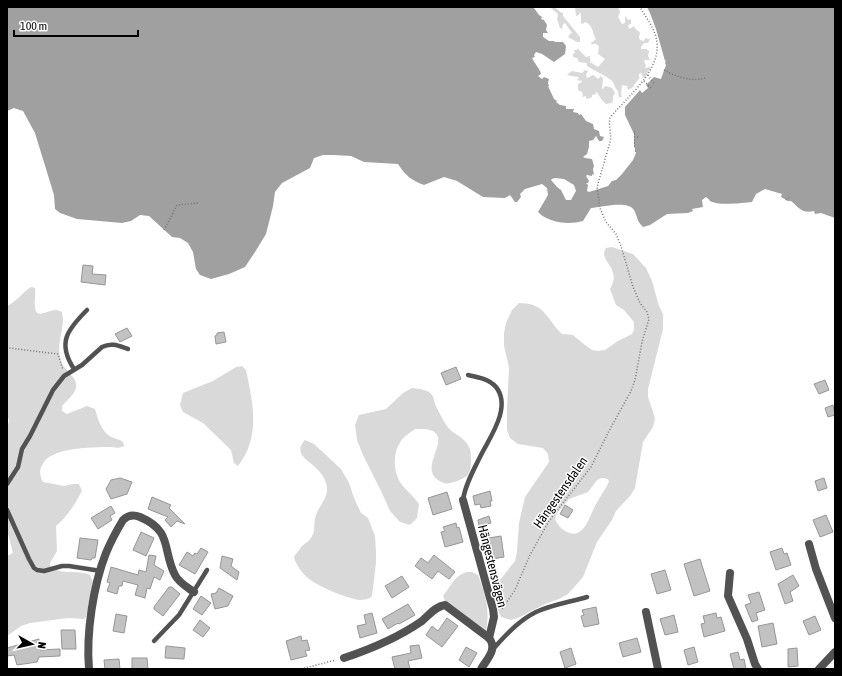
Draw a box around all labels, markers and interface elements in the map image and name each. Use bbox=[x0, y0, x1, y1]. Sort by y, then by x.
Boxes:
scale bar bbox=[14, 12, 138, 38]
text: 100 m bbox=[20, 19, 47, 33]
street label: Hängestensdalen bbox=[530, 454, 591, 531]
street label: Hängestensvägen bbox=[475, 523, 510, 609]
north arrow bbox=[12, 624, 52, 664]
text: N bbox=[36, 641, 48, 649]

